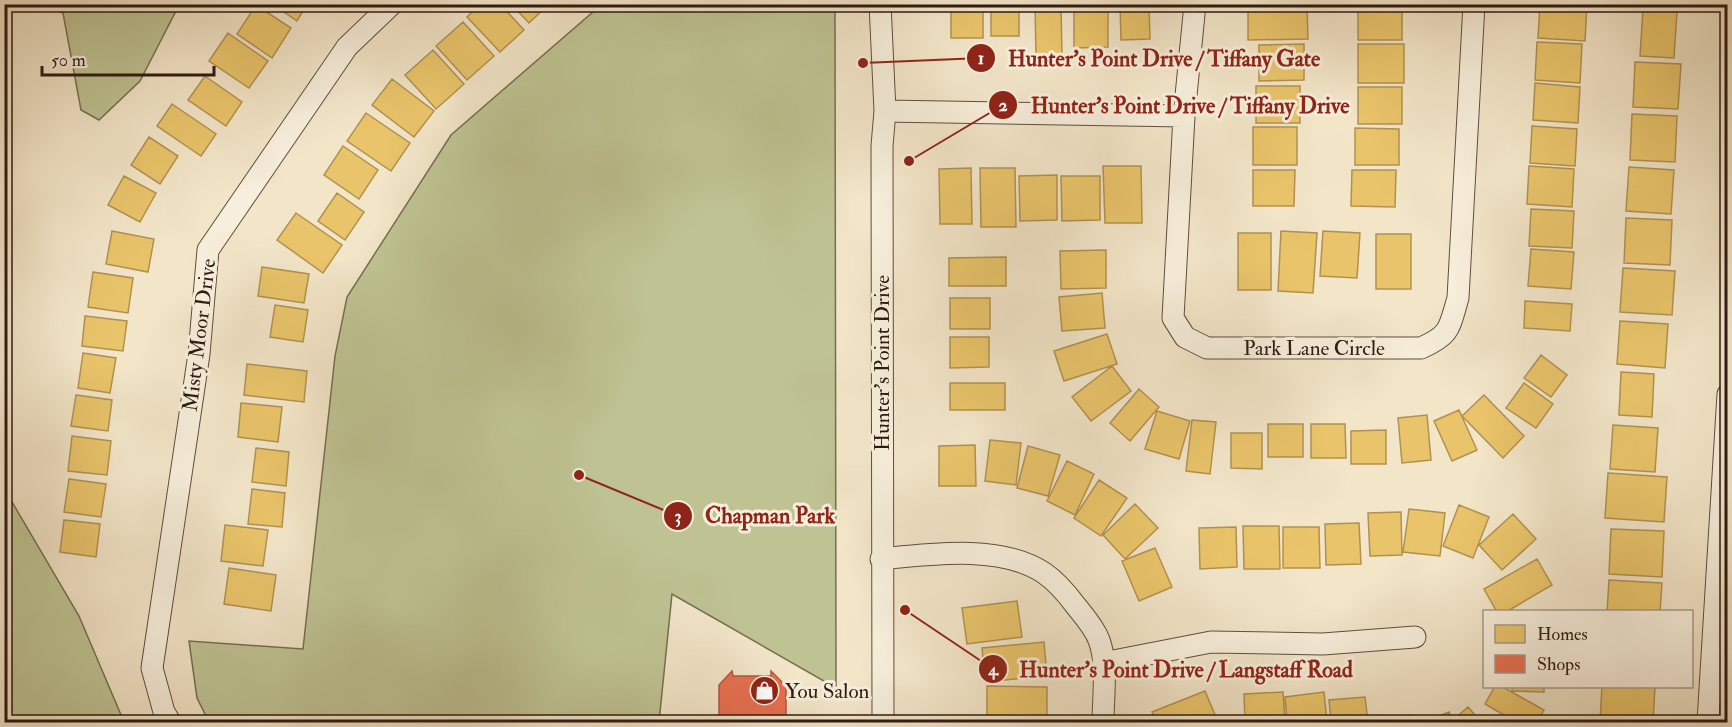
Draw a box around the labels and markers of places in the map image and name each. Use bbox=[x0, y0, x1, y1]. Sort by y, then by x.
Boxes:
callout: Hunter's Point Drive / Tiffany Gate bbox=[966, 38, 1332, 78]
callout: Hunter's Point Drive / Tiffany Drive bbox=[988, 85, 1361, 125]
callout: Chapman Park bbox=[663, 496, 847, 536]
callout: Hunter's Point Drive / Langstaff Road bbox=[978, 649, 1365, 689]
shop icon: You Salon bbox=[748, 675, 780, 707]
place label: You Salon bbox=[785, 678, 869, 705]

